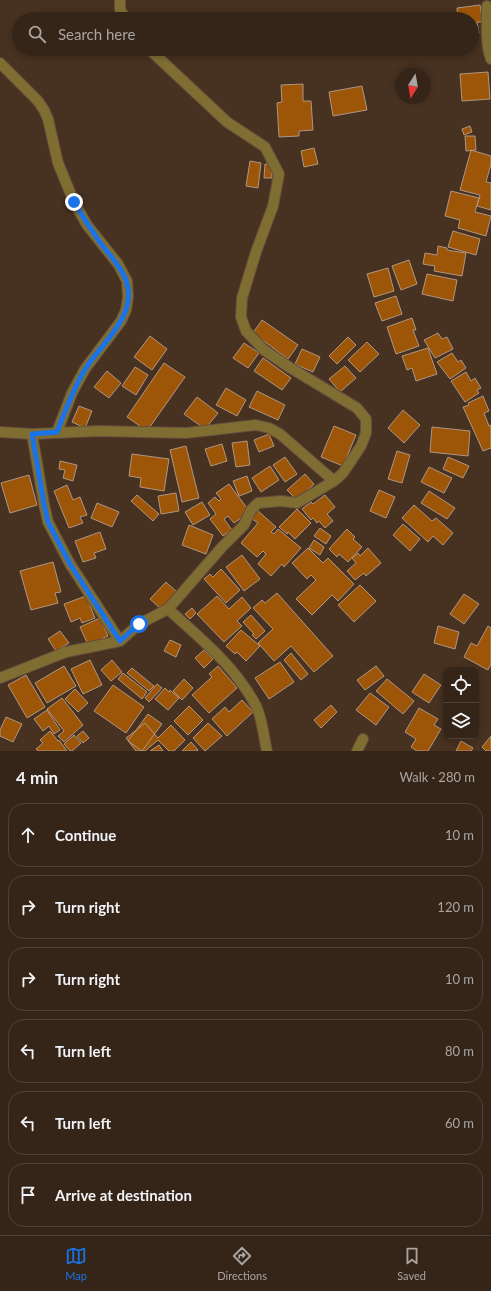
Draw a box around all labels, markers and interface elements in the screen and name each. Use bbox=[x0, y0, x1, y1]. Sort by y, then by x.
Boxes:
search box bbox=[12, 12, 479, 56]
icon: search bbox=[26, 23, 48, 45]
text: Search here bbox=[58, 25, 135, 43]
north arrow bbox=[395, 68, 431, 104]
route end bbox=[65, 193, 83, 211]
route start bbox=[130, 615, 148, 633]
map controls bbox=[443, 667, 479, 739]
button: locate bbox=[443, 667, 479, 703]
button: layers bbox=[443, 703, 479, 739]
text: 4 min bbox=[16, 767, 58, 788]
text: Walk · 280 m bbox=[399, 769, 475, 785]
icon: ahead bbox=[17, 824, 39, 846]
text: Continue bbox=[55, 826, 116, 844]
text: 10 m bbox=[445, 827, 474, 843]
icon: right bbox=[17, 896, 39, 918]
text: Turn right bbox=[55, 898, 120, 916]
text: 120 m bbox=[437, 899, 474, 915]
icon: right bbox=[17, 968, 39, 990]
text: Turn right bbox=[55, 970, 120, 988]
text: 10 m bbox=[445, 971, 474, 987]
icon: left bbox=[17, 1040, 39, 1062]
text: Turn left bbox=[55, 1042, 111, 1060]
text: 80 m bbox=[445, 1043, 474, 1059]
icon: left bbox=[17, 1112, 39, 1134]
text: Turn left bbox=[55, 1114, 111, 1132]
text: 60 m bbox=[445, 1115, 474, 1131]
icon: arrive bbox=[17, 1184, 39, 1206]
text: Arrive at destination bbox=[55, 1186, 192, 1204]
tab: Map bbox=[65, 1245, 87, 1282]
tab: Directions bbox=[217, 1245, 267, 1282]
tab: Saved bbox=[397, 1245, 426, 1282]

